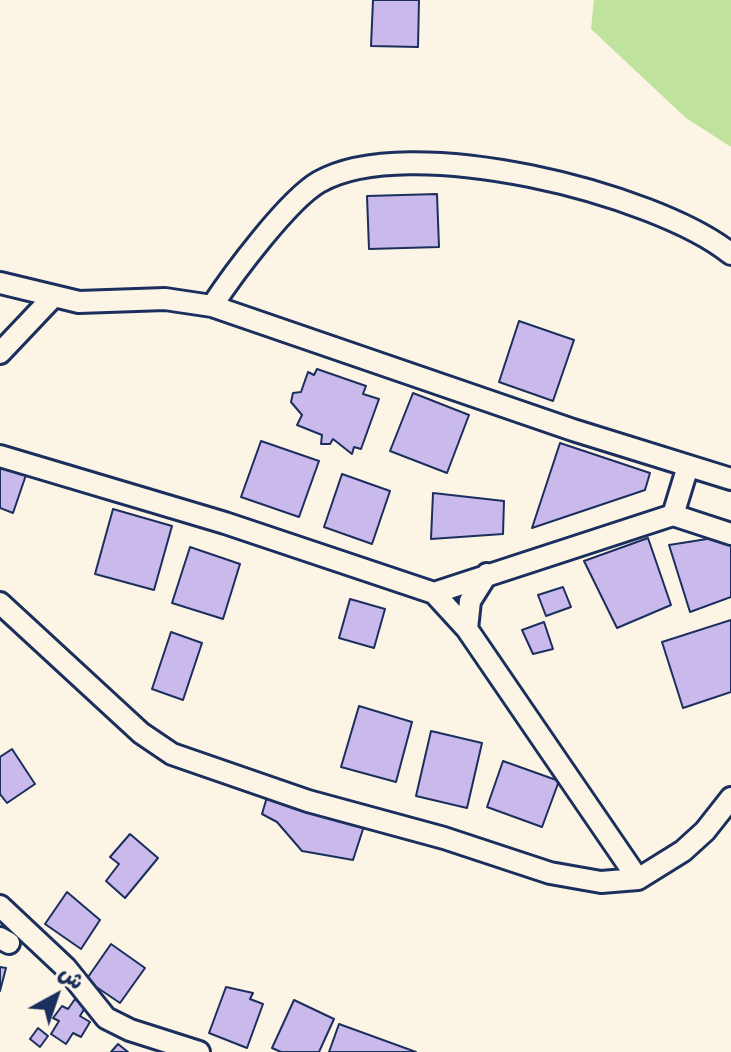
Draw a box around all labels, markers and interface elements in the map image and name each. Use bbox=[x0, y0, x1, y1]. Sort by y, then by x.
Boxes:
north arrow bbox=[16, 956, 96, 1036]
text: ش bbox=[54, 959, 90, 995]

